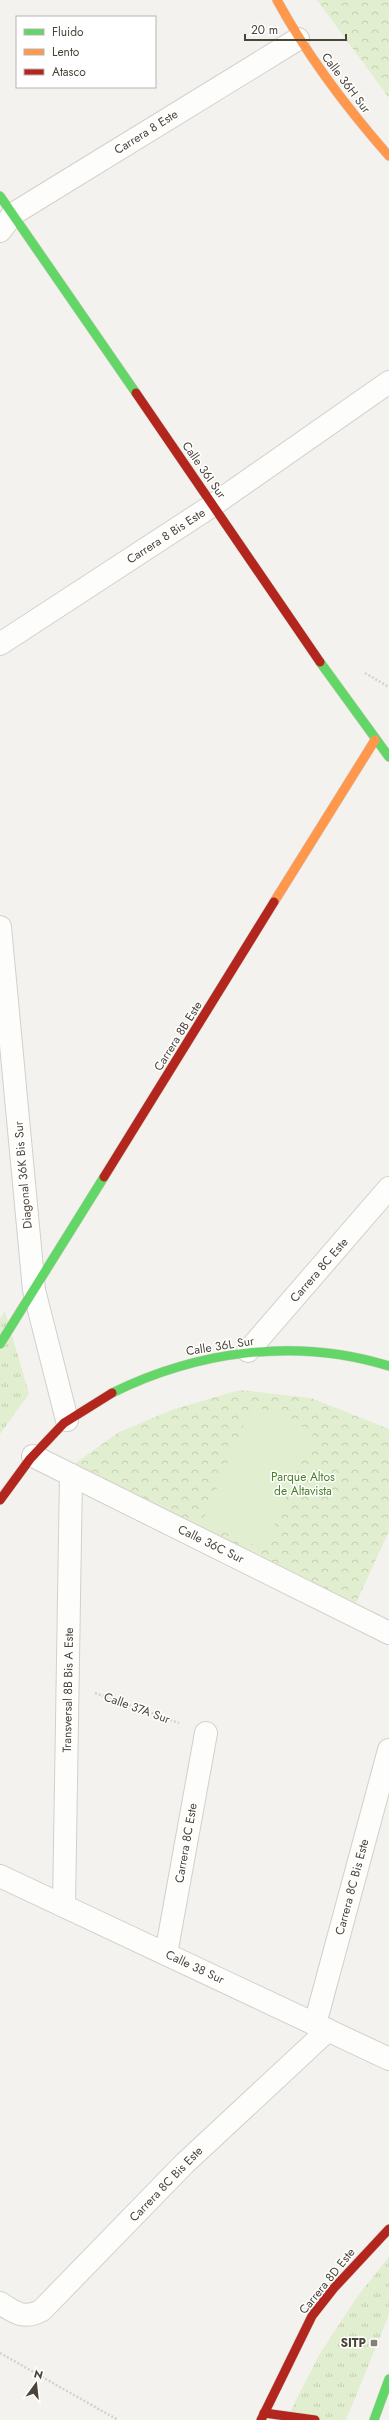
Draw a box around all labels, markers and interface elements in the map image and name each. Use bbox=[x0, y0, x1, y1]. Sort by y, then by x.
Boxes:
legend bbox=[16, 16, 156, 88]
scale bar bbox=[245, 16, 346, 42]
text: 20 m bbox=[251, 21, 278, 39]
text: Fluido bbox=[52, 23, 84, 41]
text: Lento bbox=[52, 43, 80, 61]
street label: Calle 36H Sur bbox=[317, 49, 375, 118]
text: Atasco bbox=[52, 63, 86, 81]
street label: Carrera 8 Este bbox=[111, 105, 181, 159]
street label: Calle 36I Sur bbox=[178, 438, 231, 503]
street label: Carrera 8 Bis Este bbox=[123, 504, 209, 568]
street label: Carrera 8B Este bbox=[149, 998, 207, 1074]
street label: Diagonal 36K Bis Sur bbox=[9, 1120, 37, 1230]
street label: Carrera 8C Este bbox=[286, 1234, 352, 1306]
street label: Calle 36L Sur bbox=[185, 1332, 256, 1360]
park label: Parque Altos de Altavista bbox=[271, 1468, 335, 1500]
street label: Calle 36C Sur bbox=[175, 1520, 248, 1568]
street label: Transversal 8B Bis A Este bbox=[58, 1627, 78, 1753]
street label: Calle 37A Sur bbox=[101, 1688, 173, 1729]
street label: Carrera 8C Este bbox=[170, 1802, 202, 1884]
street label: Carrera 8C Bis Este bbox=[331, 1837, 373, 1937]
street label: Calle 38 Sur bbox=[163, 1946, 228, 1989]
street label: Carrera 8C Bis Este bbox=[125, 2142, 207, 2226]
street label: Carrera 8D Este bbox=[295, 2244, 359, 2318]
place label: SITP bbox=[340, 2334, 367, 2352]
marker: SITP bbox=[369, 2338, 379, 2348]
north arrow bbox=[16, 2364, 56, 2404]
text: N bbox=[32, 2365, 45, 2383]

